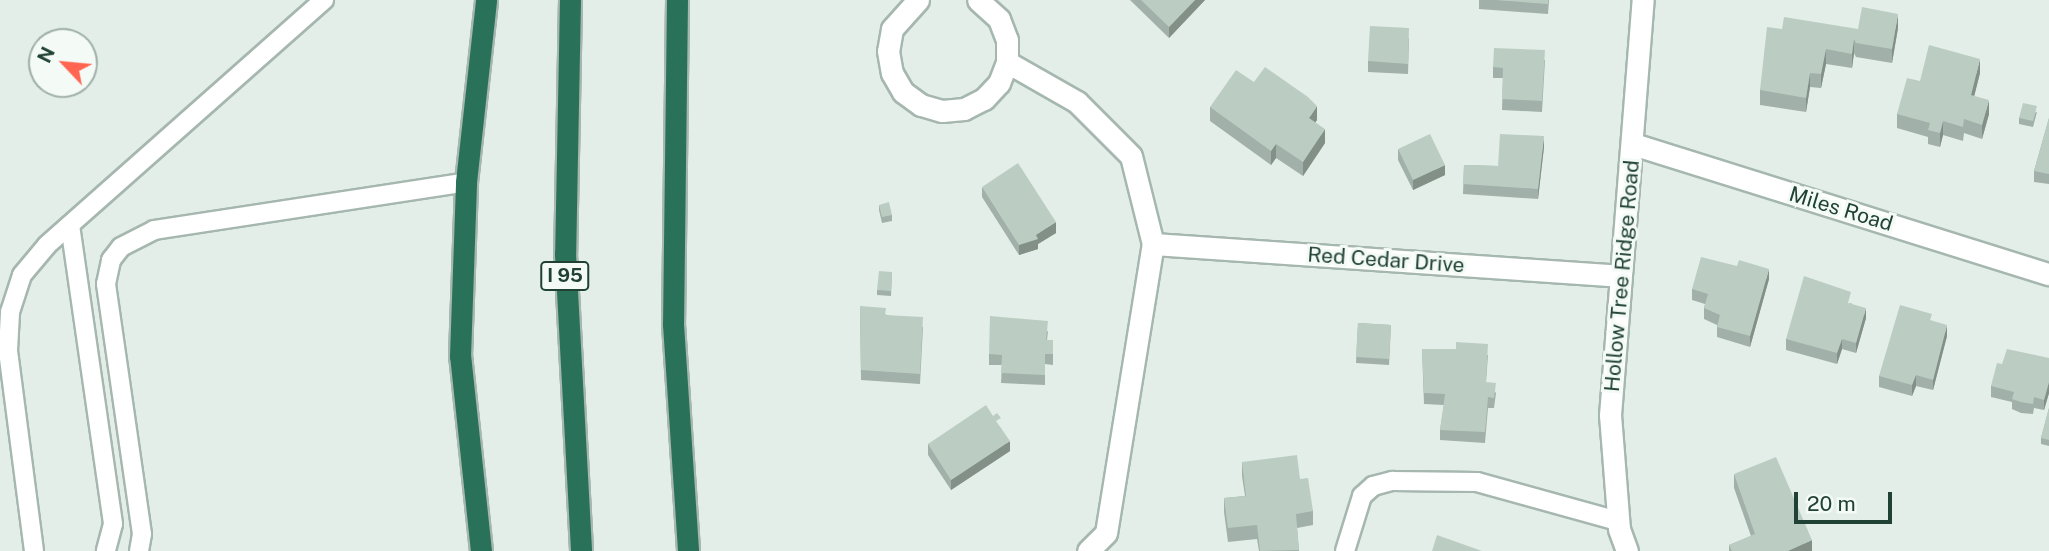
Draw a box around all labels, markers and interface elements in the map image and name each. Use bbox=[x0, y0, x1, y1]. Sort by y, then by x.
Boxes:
north arrow bbox=[28, 28, 98, 98]
text: N bbox=[33, 43, 59, 66]
street label: Hollow Tree Ridge Road bbox=[1599, 159, 1645, 393]
street label: Miles Road bbox=[1786, 181, 1896, 237]
street label: Red Cedar Drive bbox=[1307, 242, 1465, 278]
road number: I 95 bbox=[539, 260, 591, 292]
scale bar bbox=[1797, 477, 1895, 522]
text: 20 m bbox=[1807, 491, 1856, 516]

